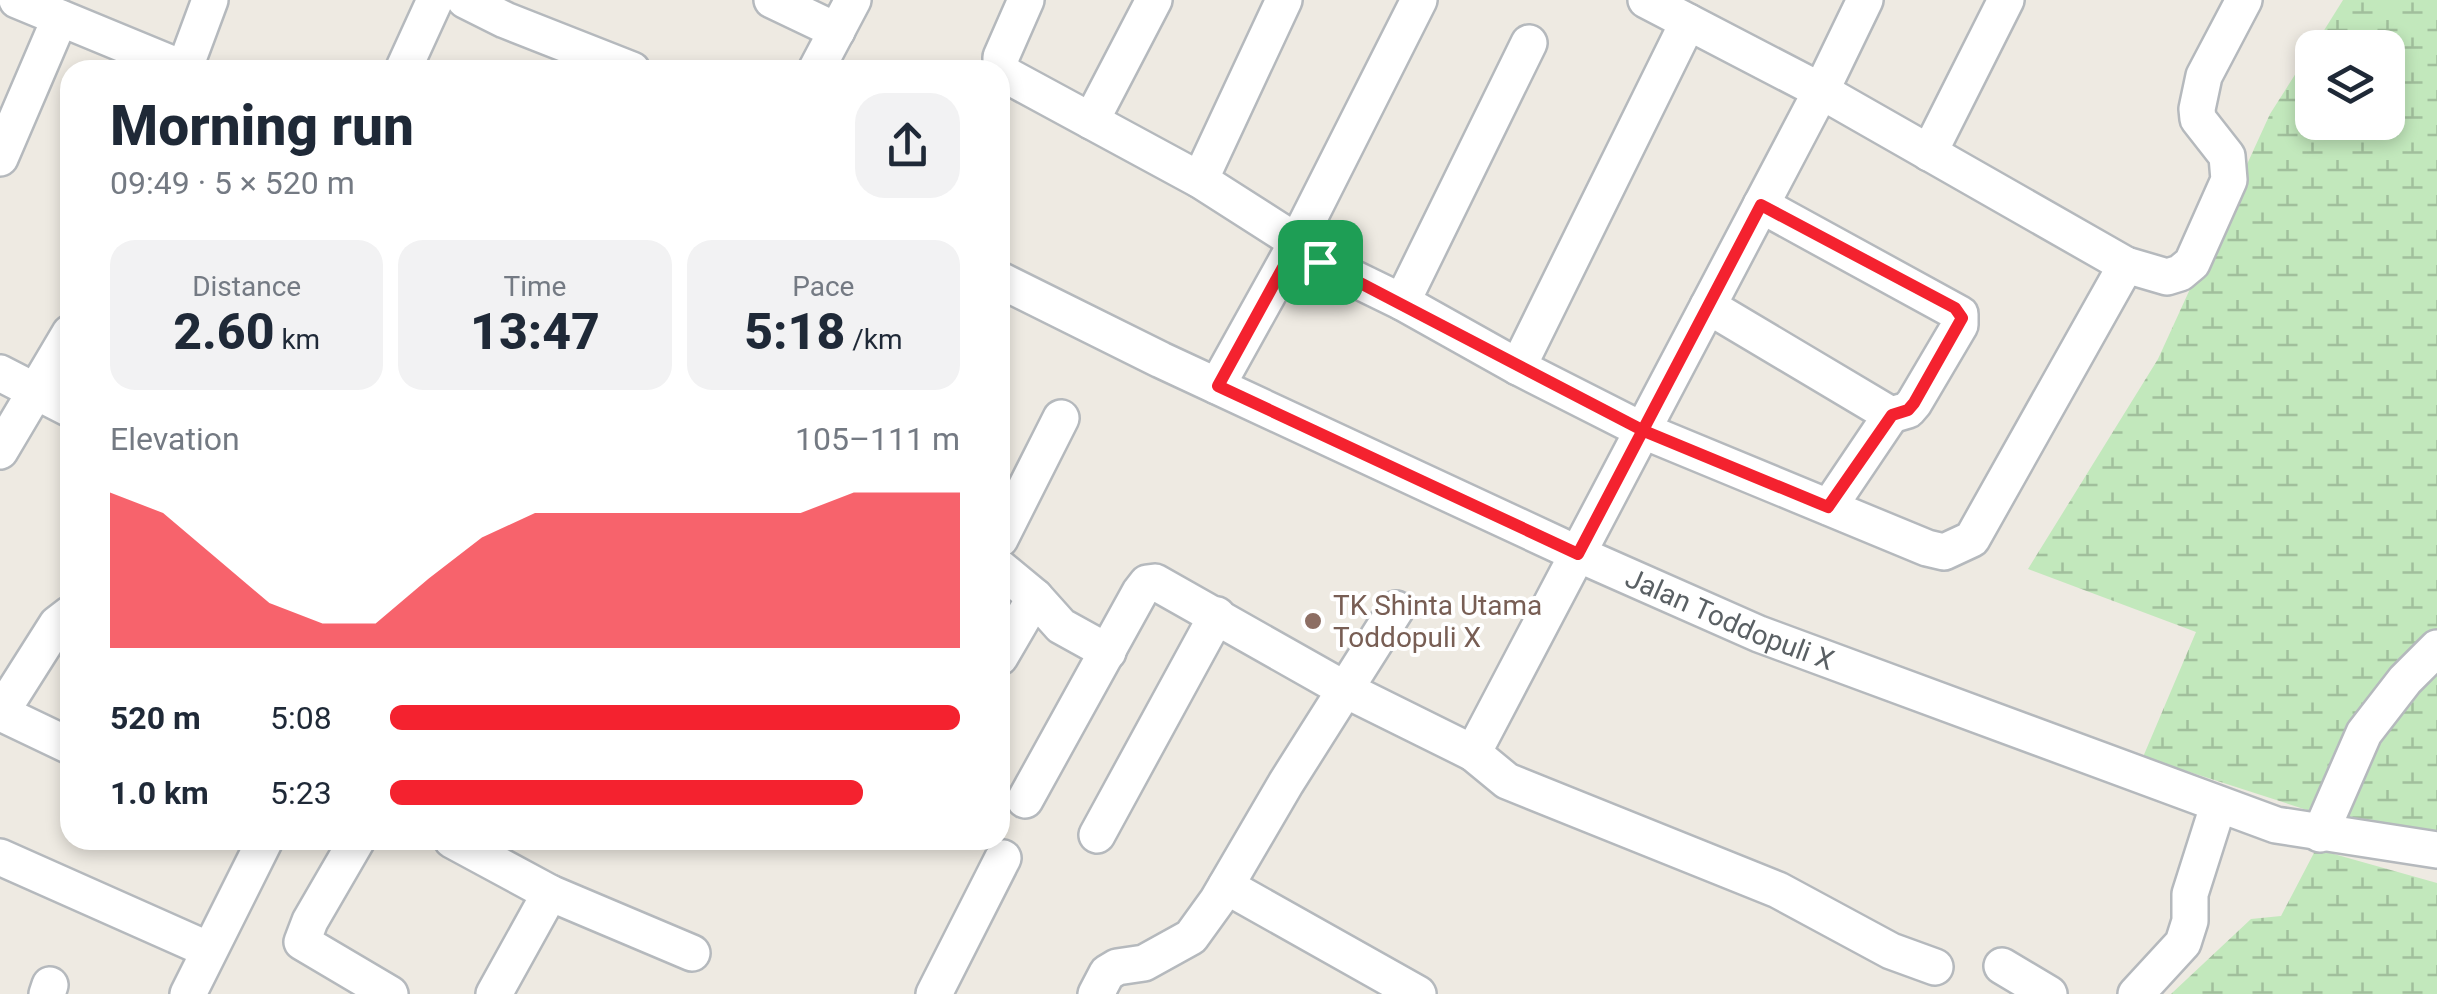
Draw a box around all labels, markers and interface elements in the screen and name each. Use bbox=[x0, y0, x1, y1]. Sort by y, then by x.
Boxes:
map controls bbox=[2295, 30, 2405, 140]
button: layers bbox=[2295, 30, 2405, 140]
button: share bbox=[855, 93, 960, 198]
text: Morning run bbox=[110, 94, 414, 158]
text: 09:49 · 5 × 520 m bbox=[110, 164, 355, 202]
pin bbox=[1278, 220, 1363, 305]
icon: arrive bbox=[1293, 235, 1348, 290]
text: Distance bbox=[192, 270, 301, 303]
text: Time bbox=[504, 270, 566, 303]
text: Pace bbox=[792, 270, 854, 303]
text: 2.60 bbox=[173, 303, 274, 361]
text: 13:47 bbox=[470, 303, 600, 361]
text: 5:18 bbox=[744, 303, 845, 361]
text: km bbox=[274, 323, 320, 356]
text: /km bbox=[845, 323, 902, 356]
text: Elevation bbox=[110, 420, 240, 458]
text: 105–111 m bbox=[795, 420, 960, 458]
street label: Jalan Toddopuli X bbox=[1621, 561, 1839, 677]
place label: TK Shinta Utama Toddopuli X bbox=[1333, 589, 1542, 654]
marker: TK Shinta Utama Toddopuli X bbox=[1302, 610, 1324, 632]
text: 520 m bbox=[110, 699, 201, 737]
text: 5:08 bbox=[270, 699, 332, 737]
text: 1.0 km bbox=[110, 774, 209, 812]
text: 5:23 bbox=[270, 774, 332, 812]

